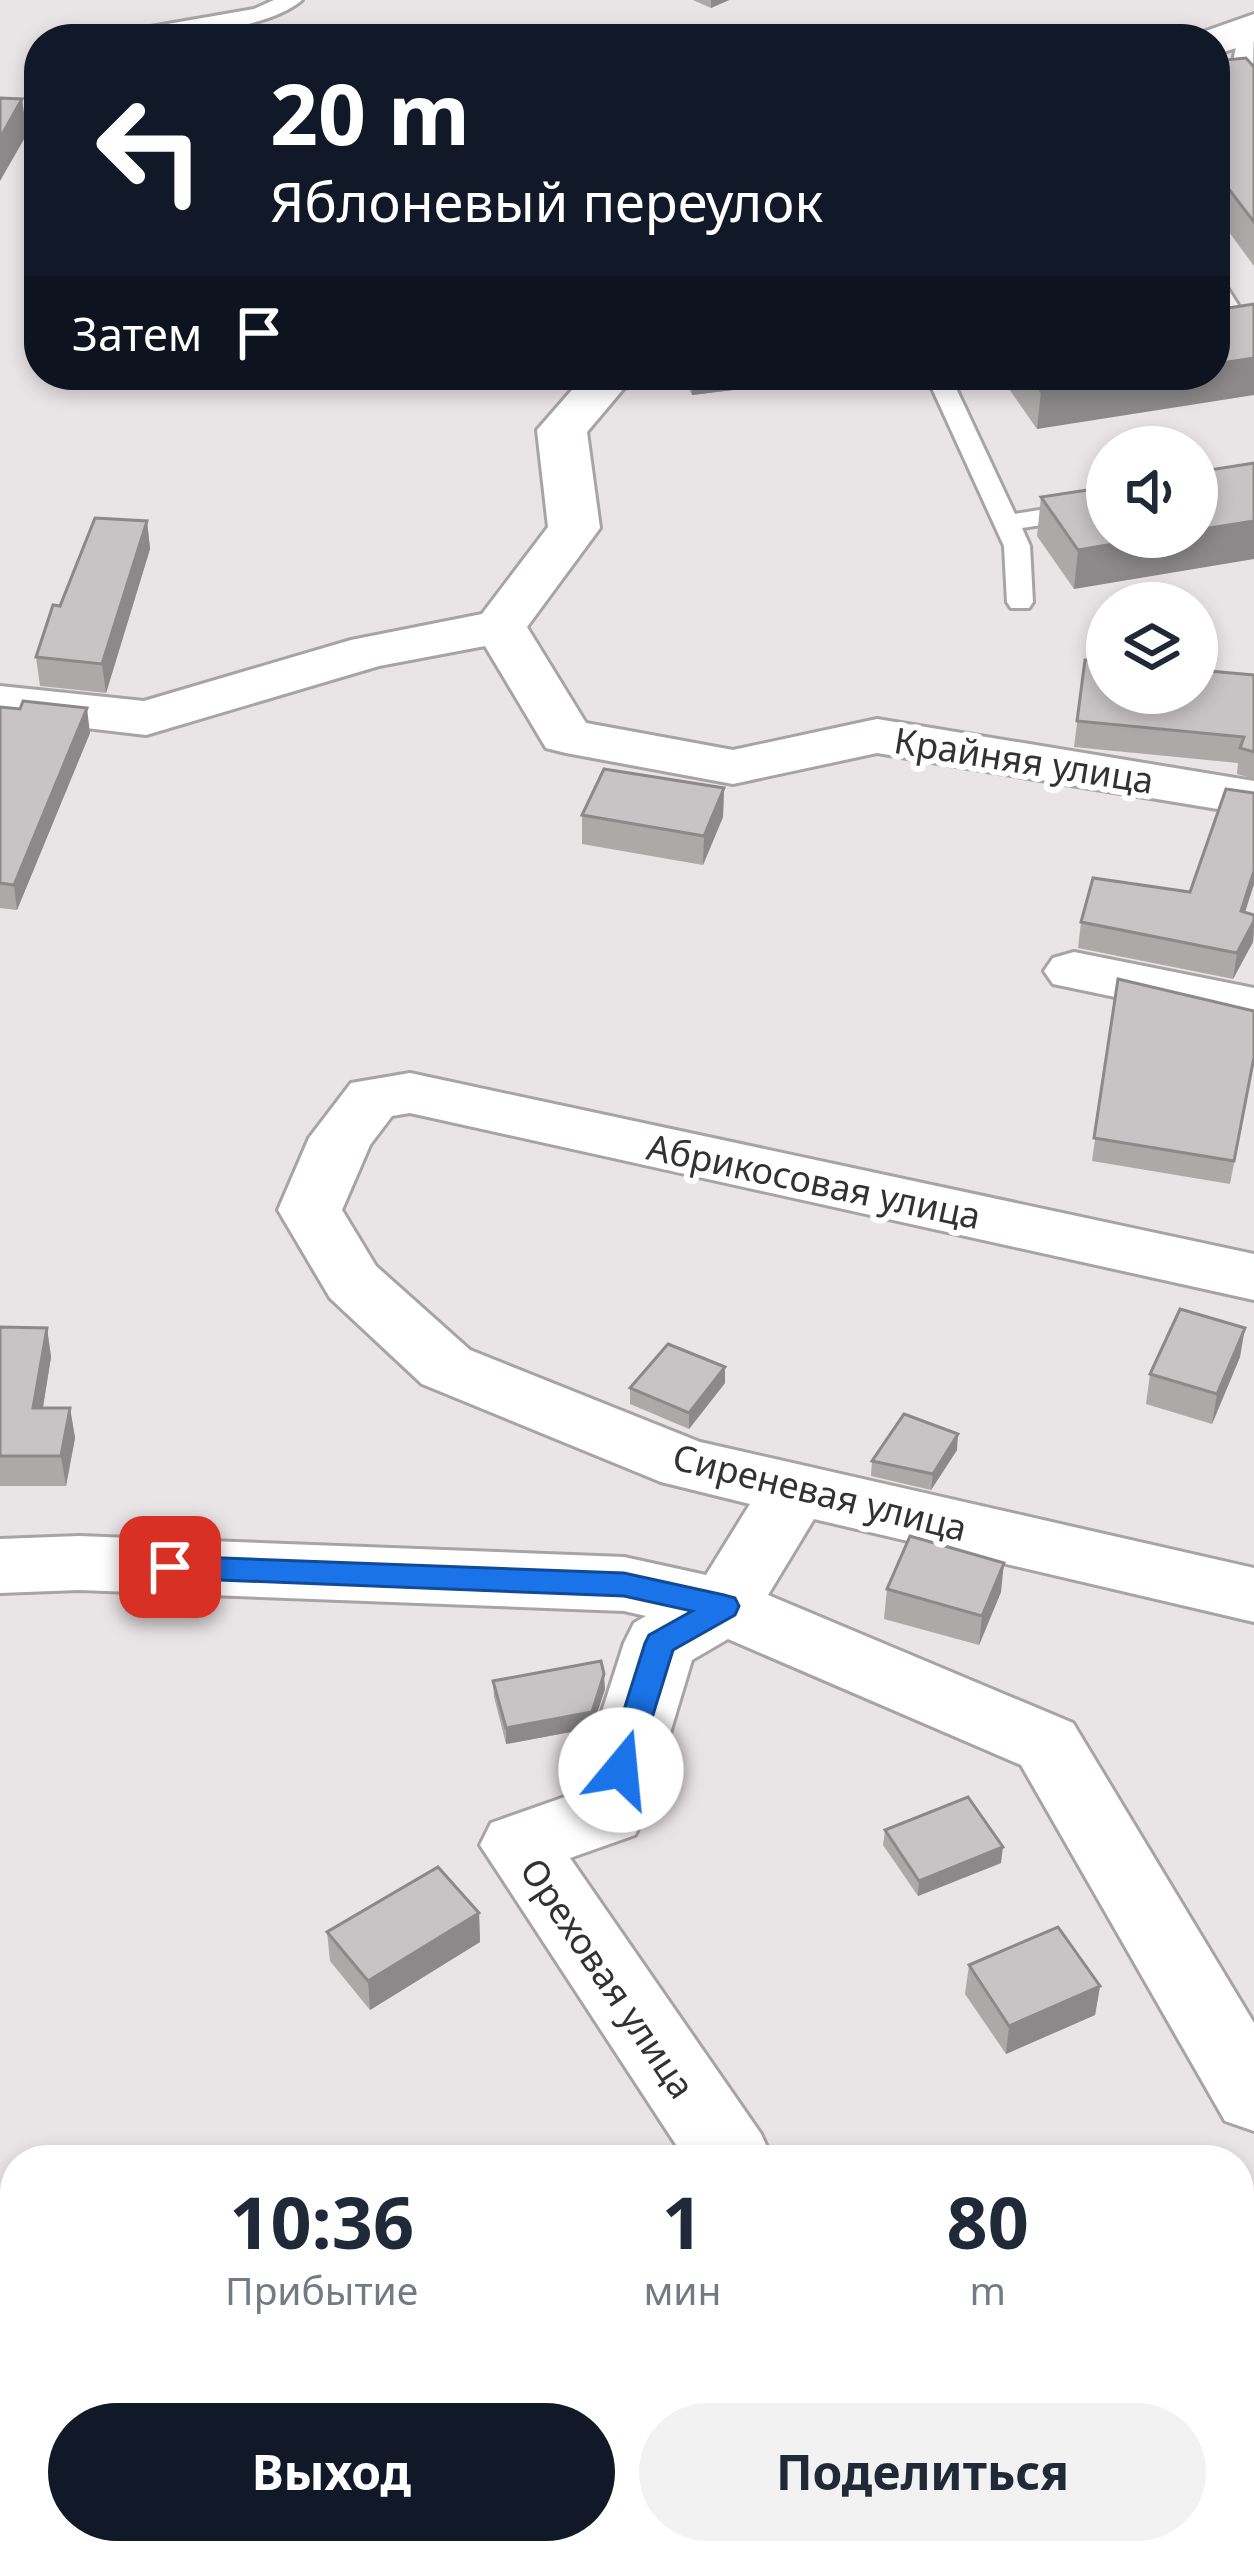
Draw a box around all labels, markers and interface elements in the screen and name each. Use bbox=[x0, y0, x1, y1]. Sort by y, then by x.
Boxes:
text: 20 m bbox=[270, 55, 470, 170]
icon: left bbox=[72, 72, 228, 228]
text: Яблоневый переулок bbox=[270, 164, 823, 238]
icon: arrive bbox=[226, 300, 292, 366]
text: Затем bbox=[72, 303, 202, 364]
map controls bbox=[1086, 426, 1218, 714]
button: sound bbox=[1086, 426, 1218, 558]
button: layers bbox=[1086, 582, 1218, 714]
street label: Крайняя улица bbox=[891, 715, 1157, 805]
street label: Абрикосовая улица bbox=[643, 1122, 985, 1240]
street label: Сиреневая улица bbox=[668, 1432, 972, 1552]
pin bbox=[119, 1516, 221, 1618]
icon: arrive bbox=[137, 1534, 203, 1600]
position arrow bbox=[558, 1707, 684, 1833]
street label: Ореховая улица bbox=[509, 1848, 707, 2108]
text: 10:36 bbox=[229, 2172, 414, 2270]
text: 1 bbox=[662, 2172, 703, 2270]
text: 80 bbox=[947, 2172, 1029, 2270]
text: Прибытие bbox=[225, 2263, 418, 2316]
text: мин bbox=[643, 2263, 722, 2316]
text: m bbox=[970, 2263, 1006, 2316]
button: Выход bbox=[48, 2403, 615, 2541]
button: Поделиться bbox=[639, 2403, 1206, 2541]

